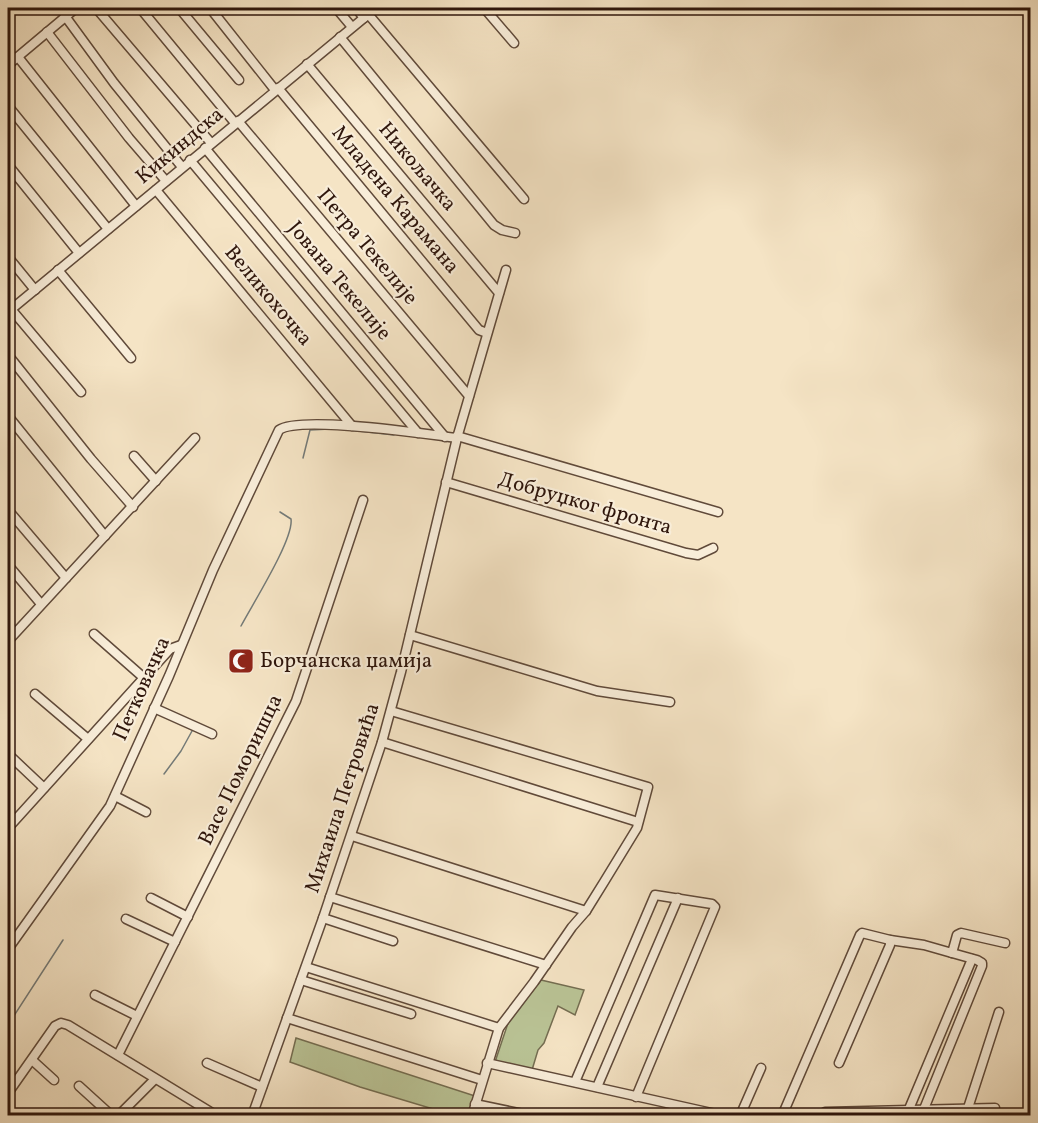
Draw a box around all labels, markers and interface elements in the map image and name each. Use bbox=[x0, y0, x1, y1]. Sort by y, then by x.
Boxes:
street label: Кикиндска bbox=[130, 101, 230, 191]
street label: Никољачка bbox=[371, 116, 463, 218]
street label: Младена Карамана bbox=[324, 120, 466, 280]
street label: Петра Текелије bbox=[310, 183, 424, 311]
street label: Јована Текелије bbox=[280, 215, 398, 347]
street label: Великохочка bbox=[217, 239, 319, 353]
street label: Добруџког фронта bbox=[495, 465, 675, 543]
street label: Петковачка bbox=[106, 632, 178, 746]
mosque icon: Борчанска џамија bbox=[226, 646, 256, 676]
place label: Борчанска џамија bbox=[260, 647, 432, 676]
street label: Васе Поморишца bbox=[192, 690, 290, 850]
street label: Михаила Петровића bbox=[299, 699, 387, 897]

